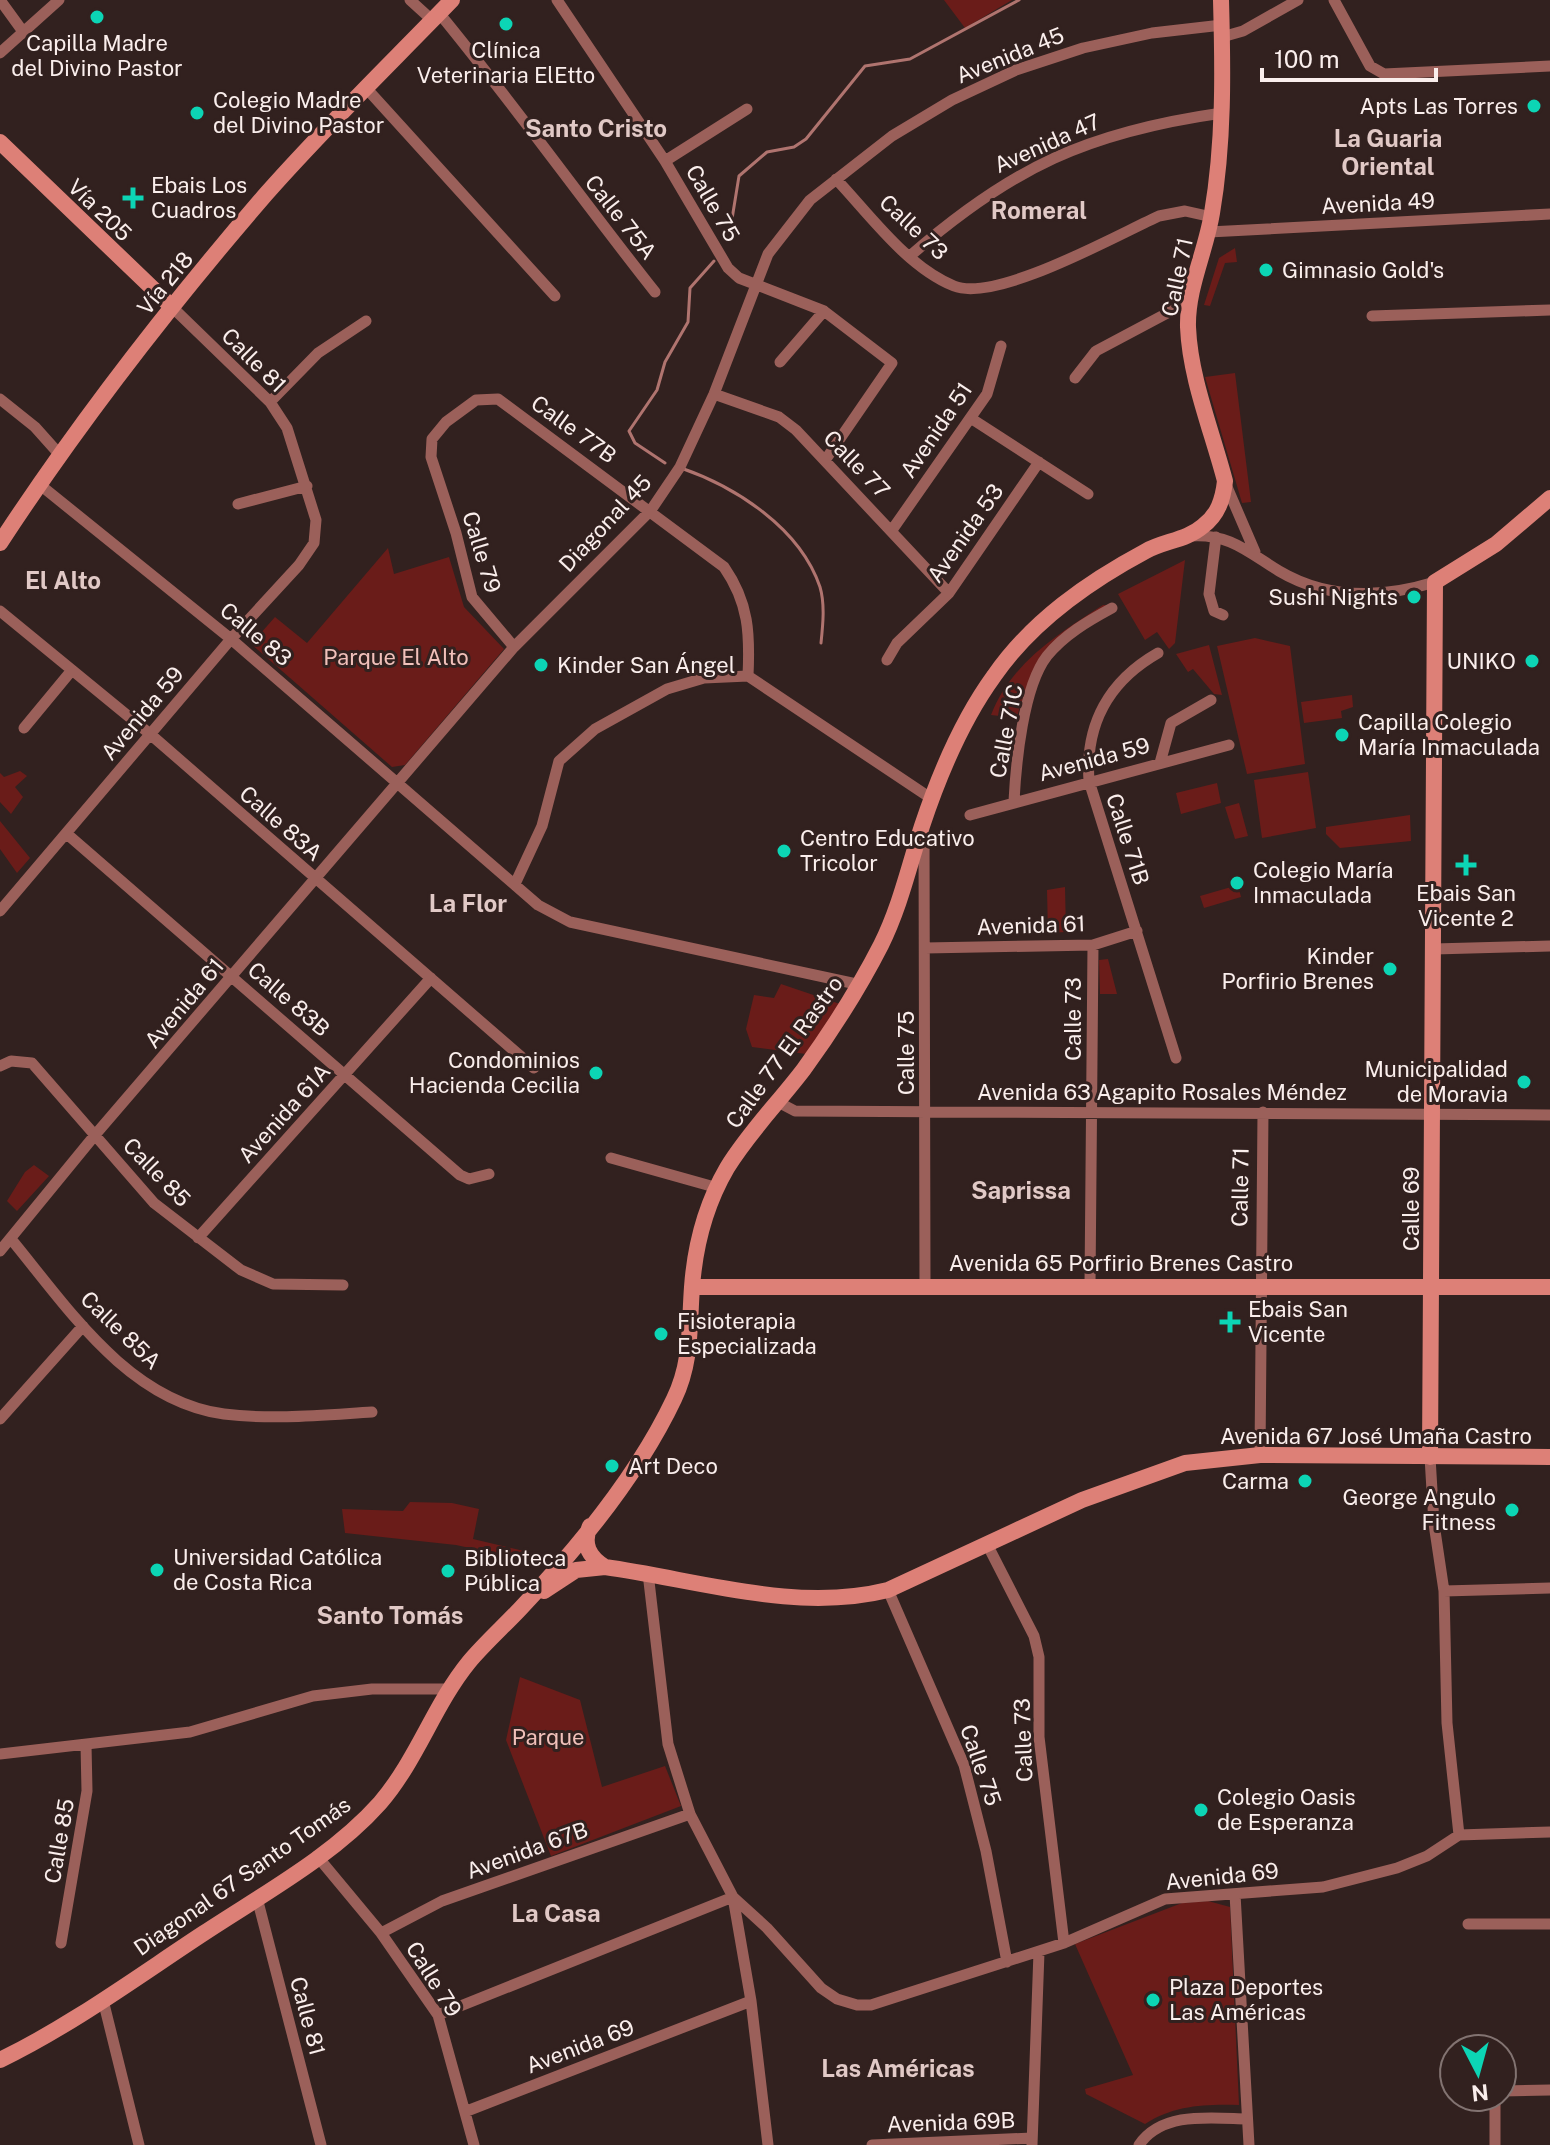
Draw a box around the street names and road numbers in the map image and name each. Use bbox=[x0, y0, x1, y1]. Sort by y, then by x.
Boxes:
street label: Avenida 45 bbox=[952, 22, 1068, 88]
street label: Avenida 47 bbox=[990, 108, 1104, 178]
street label: Calle 75 bbox=[681, 160, 745, 246]
street label: Calle 75A bbox=[580, 170, 662, 264]
street label: Vía 205 bbox=[63, 174, 137, 246]
street label: Avenida 49 bbox=[1320, 187, 1436, 219]
street label: Calle 73 bbox=[874, 189, 954, 265]
street label: Calle 71 bbox=[1156, 235, 1198, 319]
street label: Vía 218 bbox=[132, 246, 198, 320]
street label: Calle 81 bbox=[216, 322, 292, 398]
street label: Avenida 51 bbox=[895, 377, 977, 483]
street label: Calle 77B bbox=[526, 389, 622, 469]
street label: Calle 77 bbox=[818, 425, 896, 503]
street label: Diagonal 45 bbox=[553, 469, 657, 577]
street label: Avenida 53 bbox=[922, 479, 1008, 587]
street label: Calle 79 bbox=[457, 508, 507, 596]
street label: Calle 83 bbox=[215, 597, 297, 671]
street label: Avenida 59 bbox=[95, 661, 189, 765]
street label: Calle 71C bbox=[984, 682, 1028, 780]
street label: Avenida 59 bbox=[1035, 732, 1153, 786]
street label: Calle 83A bbox=[234, 780, 328, 866]
street label: Calle 71B bbox=[1101, 790, 1155, 888]
street label: Avenida 61 bbox=[976, 910, 1086, 940]
street label: Avenida 61 bbox=[139, 953, 229, 1053]
street label: Calle 83B bbox=[243, 956, 335, 1042]
street label: Calle 77 El Rastro bbox=[720, 971, 848, 1133]
street label: Calle 73 bbox=[1060, 977, 1086, 1061]
street label: Calle 75 bbox=[893, 1011, 919, 1095]
street label: Avenida 61A bbox=[233, 1058, 335, 1168]
street label: Avenida 63 Agapito Rosales Méndez bbox=[977, 1079, 1347, 1105]
street label: Calle 85 bbox=[118, 1132, 196, 1212]
street label: Calle 71 bbox=[1226, 1147, 1254, 1227]
street label: Calle 69 bbox=[1398, 1167, 1424, 1251]
street label: Avenida 65 Porfirio Brenes Castro bbox=[949, 1250, 1293, 1276]
street label: Calle 85A bbox=[76, 1285, 166, 1375]
street label: Avenida 67 José Umaña Castro bbox=[1220, 1423, 1532, 1449]
street label: Calle 73 bbox=[1009, 1698, 1037, 1782]
street label: Calle 75 bbox=[955, 1721, 1007, 1809]
street label: Diagonal 67 Santo Tomás bbox=[129, 1791, 355, 1961]
street label: Calle 85 bbox=[39, 1797, 79, 1885]
street label: Avenida 67B bbox=[463, 1816, 591, 1884]
street label: Avenida 69 bbox=[1164, 1857, 1280, 1895]
street label: Calle 79 bbox=[401, 1937, 467, 2021]
street label: Calle 81 bbox=[285, 1974, 331, 2058]
street label: Avenida 69 bbox=[522, 2013, 638, 2079]
street label: Avenida 69B bbox=[886, 2107, 1016, 2137]

